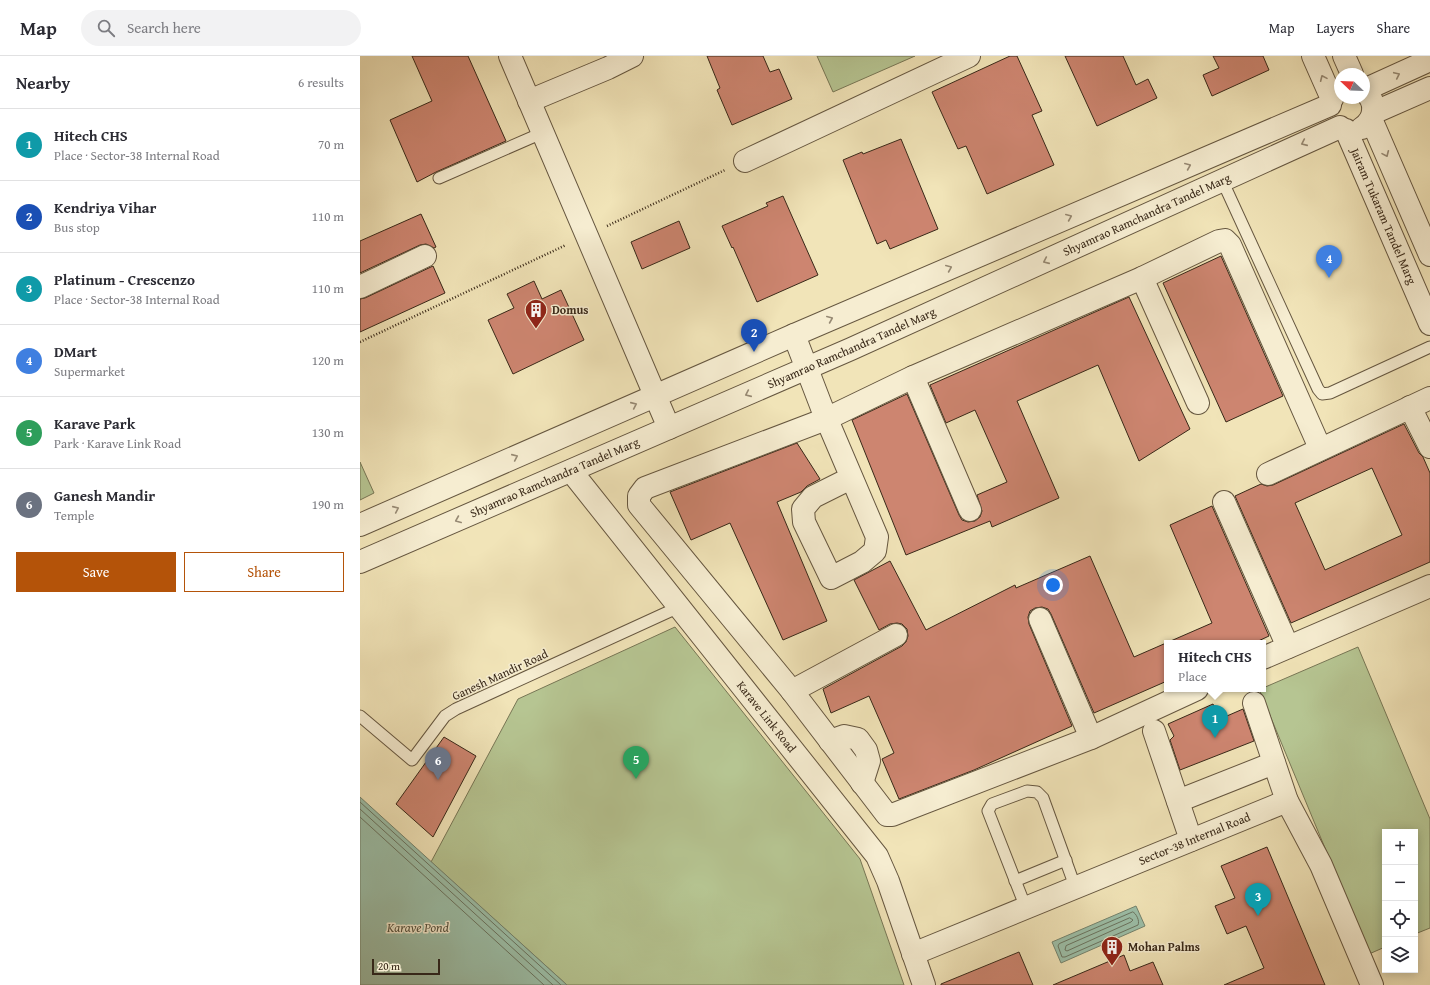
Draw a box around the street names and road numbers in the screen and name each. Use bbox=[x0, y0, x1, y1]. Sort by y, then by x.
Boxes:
street label: Jairam Tukaram Tandel Marg bbox=[1346, 143, 1421, 287]
street label: Shyamrao Ramchandra Tandel Marg bbox=[1060, 169, 1233, 260]
street label: Shyamrao Ramchandra Tandel Marg bbox=[764, 303, 938, 392]
street label: Shyamrao Ramchandra Tandel Marg bbox=[467, 433, 641, 521]
street label: Ganesh Mandir Road bbox=[449, 645, 551, 704]
street label: Karave Link Road bbox=[733, 677, 801, 756]
street label: Sector-38 Internal Road bbox=[1136, 808, 1253, 869]

